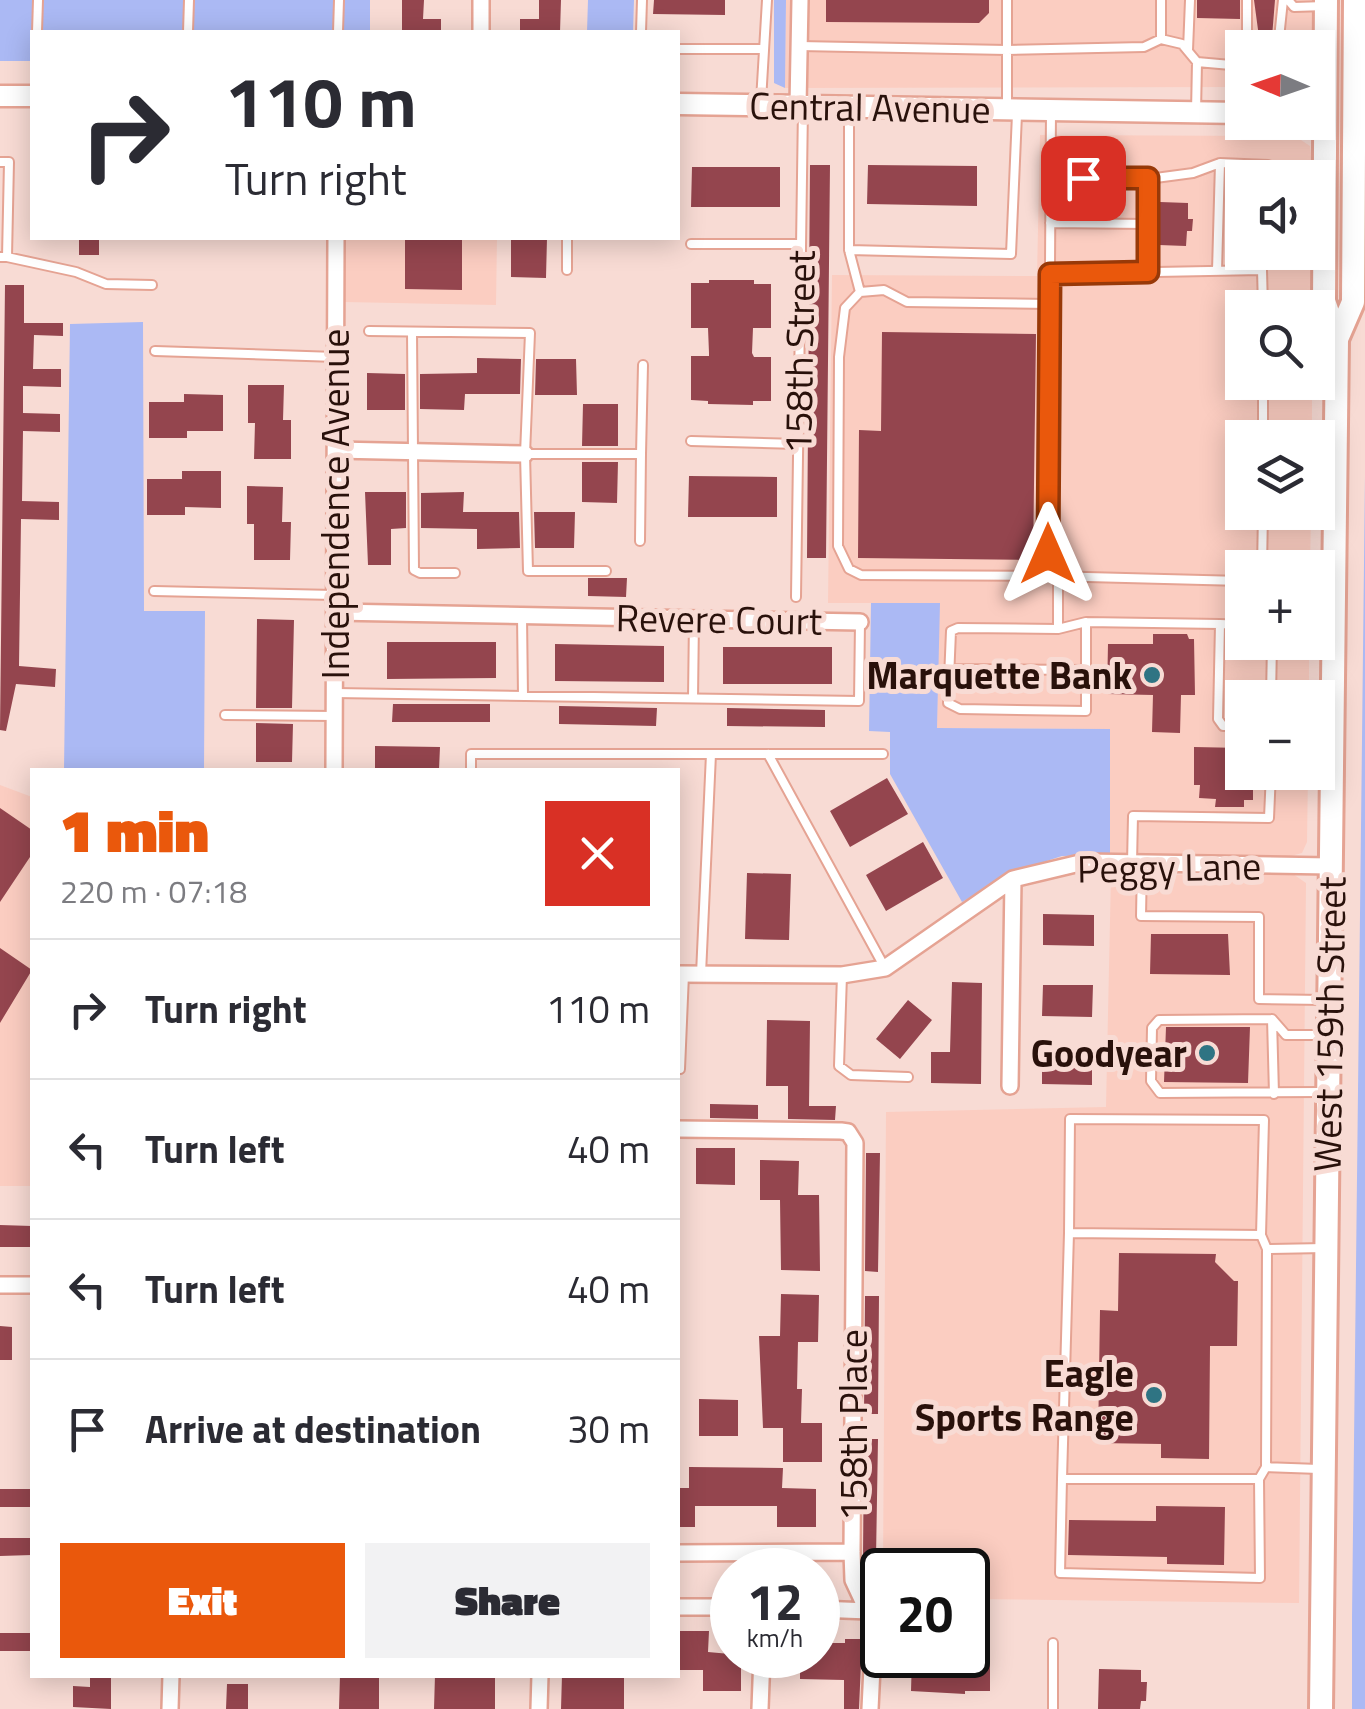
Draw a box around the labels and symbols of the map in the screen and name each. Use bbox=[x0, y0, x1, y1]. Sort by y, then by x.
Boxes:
north arrow bbox=[1225, 30, 1335, 140]
street label: Central Avenue bbox=[749, 76, 991, 138]
pin bbox=[1041, 136, 1126, 221]
street label: 158th Street bbox=[768, 250, 830, 454]
street label: Independence Avenue bbox=[306, 328, 364, 680]
position arrow bbox=[996, 502, 1100, 606]
street label: Revere Court bbox=[615, 588, 823, 650]
place label: Marquette Bank bbox=[866, 646, 1132, 704]
marker: Marquette Bank bbox=[1141, 664, 1163, 686]
street label: Peggy Lane bbox=[1076, 836, 1262, 898]
street label: West 159th Street bbox=[1297, 876, 1361, 1172]
place label: Goodyear bbox=[1031, 1024, 1187, 1082]
marker: Goodyear bbox=[1196, 1042, 1218, 1064]
street label: 158th Place bbox=[824, 1329, 882, 1521]
place label: Eagle Sports Range bbox=[915, 1344, 1134, 1446]
marker: Eagle Sports Range bbox=[1143, 1384, 1165, 1406]
speed limit sign: 20 bbox=[860, 1548, 990, 1678]

